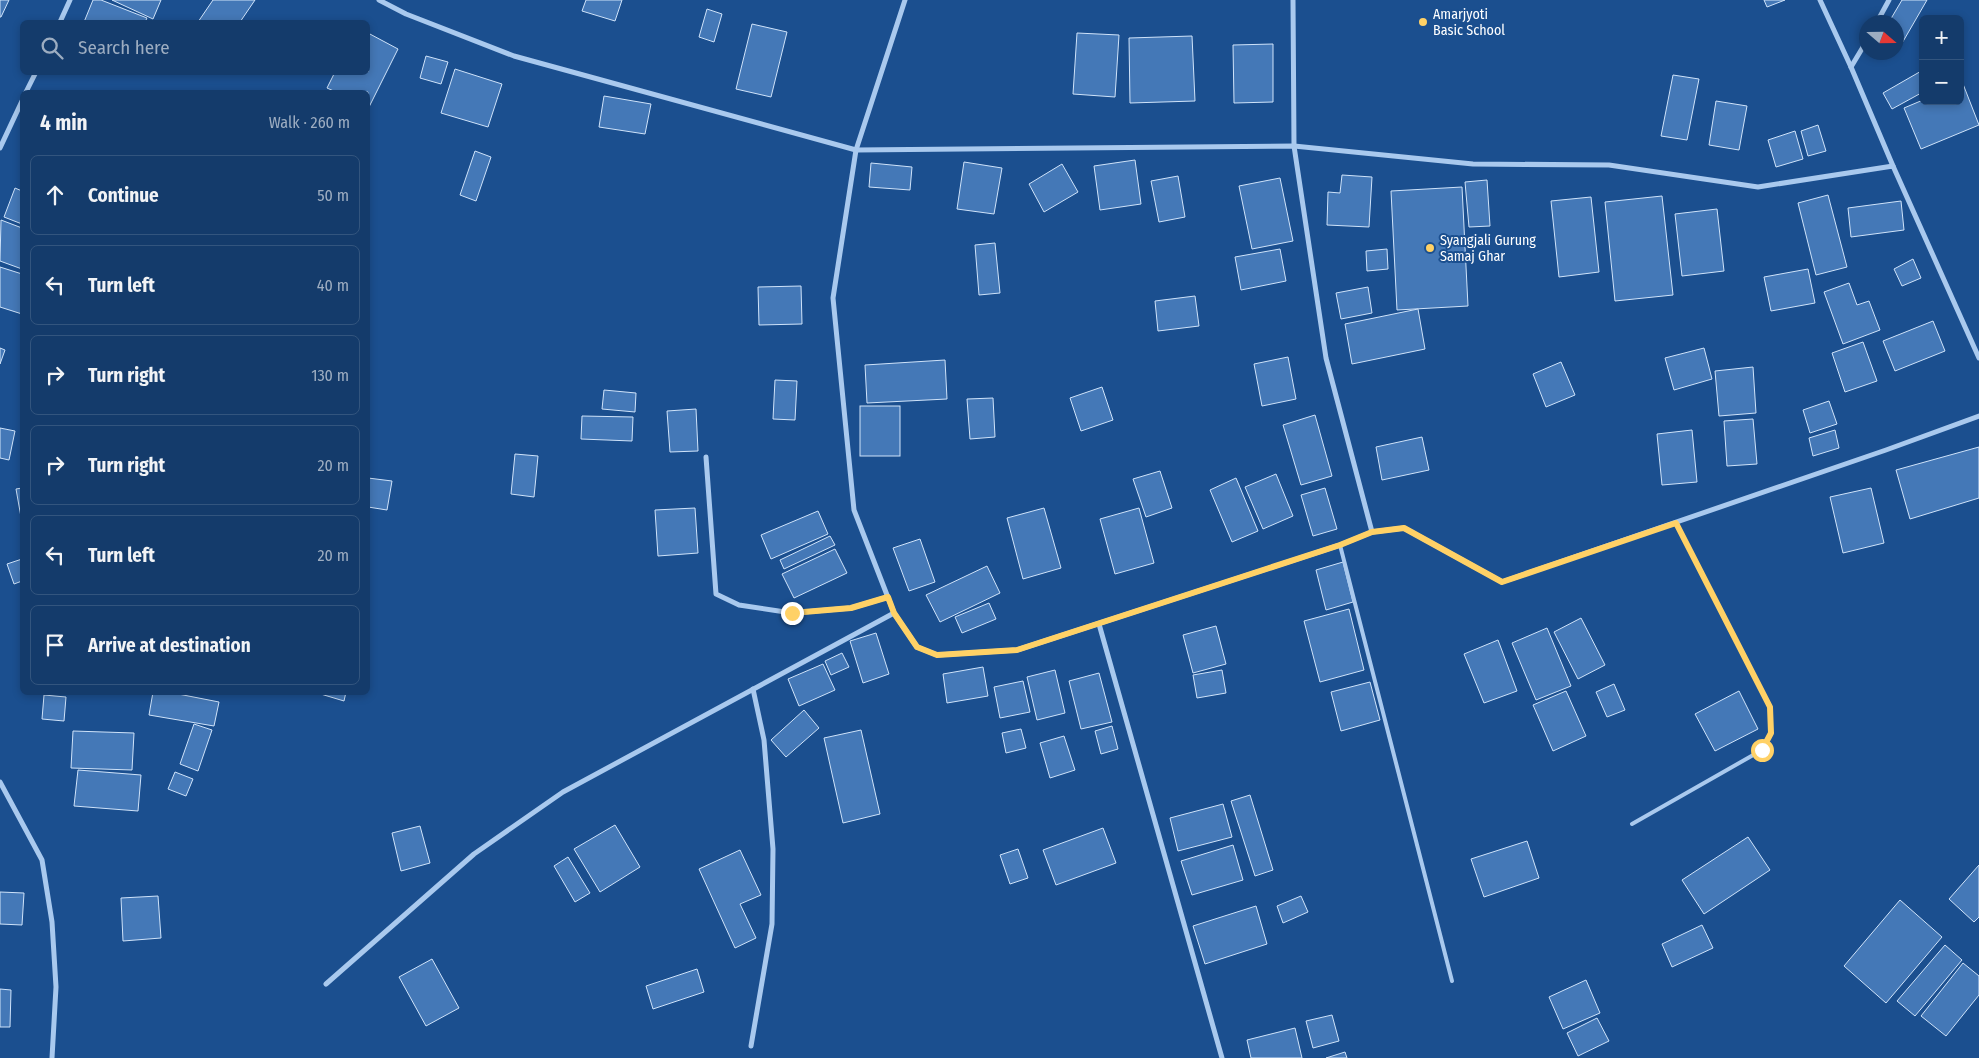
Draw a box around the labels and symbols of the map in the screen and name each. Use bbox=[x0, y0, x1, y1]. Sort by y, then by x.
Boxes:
place label: Amarjyoti Basic School bbox=[1433, 6, 1505, 39]
north arrow bbox=[1859, 15, 1904, 60]
marker: Amarjyoti Basic School bbox=[1417, 16, 1429, 28]
place label: Syangjali Gurung Samaj Ghar bbox=[1440, 232, 1536, 265]
marker: Syangjali Gurung Samaj Ghar bbox=[1424, 242, 1436, 254]
route end bbox=[781, 602, 804, 625]
route start bbox=[1751, 739, 1774, 762]

